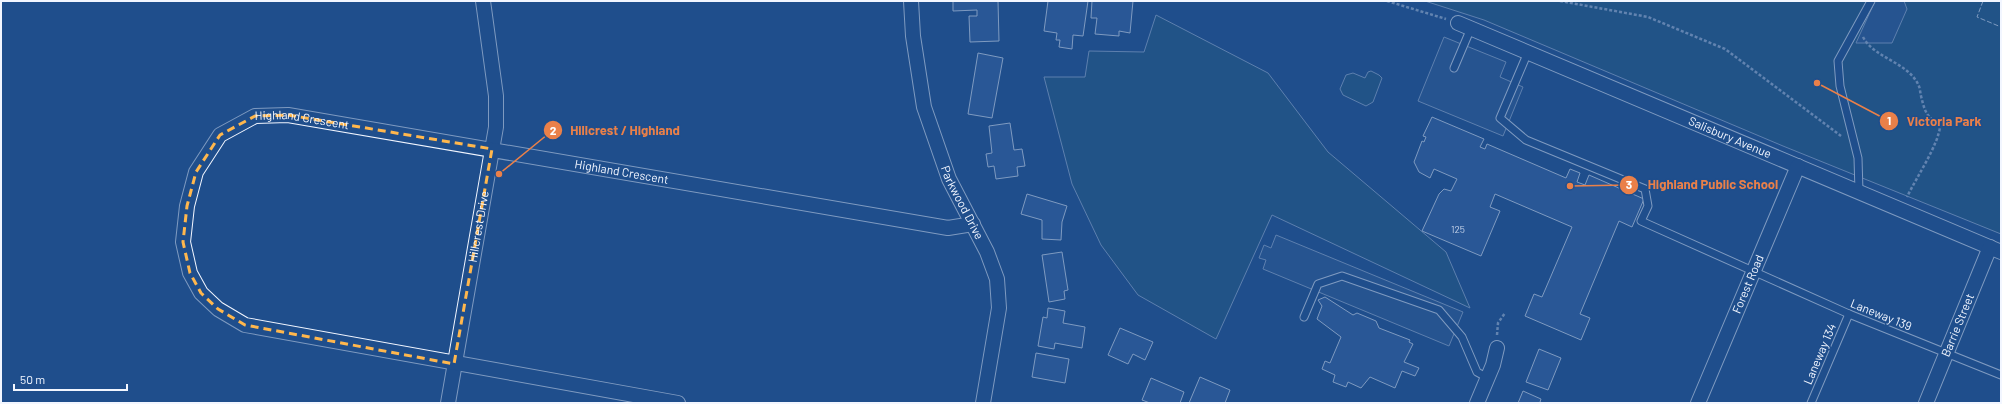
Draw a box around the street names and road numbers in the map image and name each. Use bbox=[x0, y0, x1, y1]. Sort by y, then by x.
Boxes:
street label: Highland Crescent bbox=[255, 107, 350, 131]
street label: Salisbury Avenue bbox=[1687, 113, 1774, 160]
street label: Highland Crescent bbox=[574, 156, 670, 186]
street label: Parkwood Drive bbox=[939, 164, 987, 241]
street label: Hillcrest Drive bbox=[465, 190, 491, 263]
street label: Forest Road bbox=[1729, 252, 1766, 315]
street label: Barrie Street bbox=[1938, 291, 1976, 359]
street label: Laneway 139 bbox=[1849, 295, 1914, 333]
street label: Laneway 134 bbox=[1800, 321, 1838, 386]

